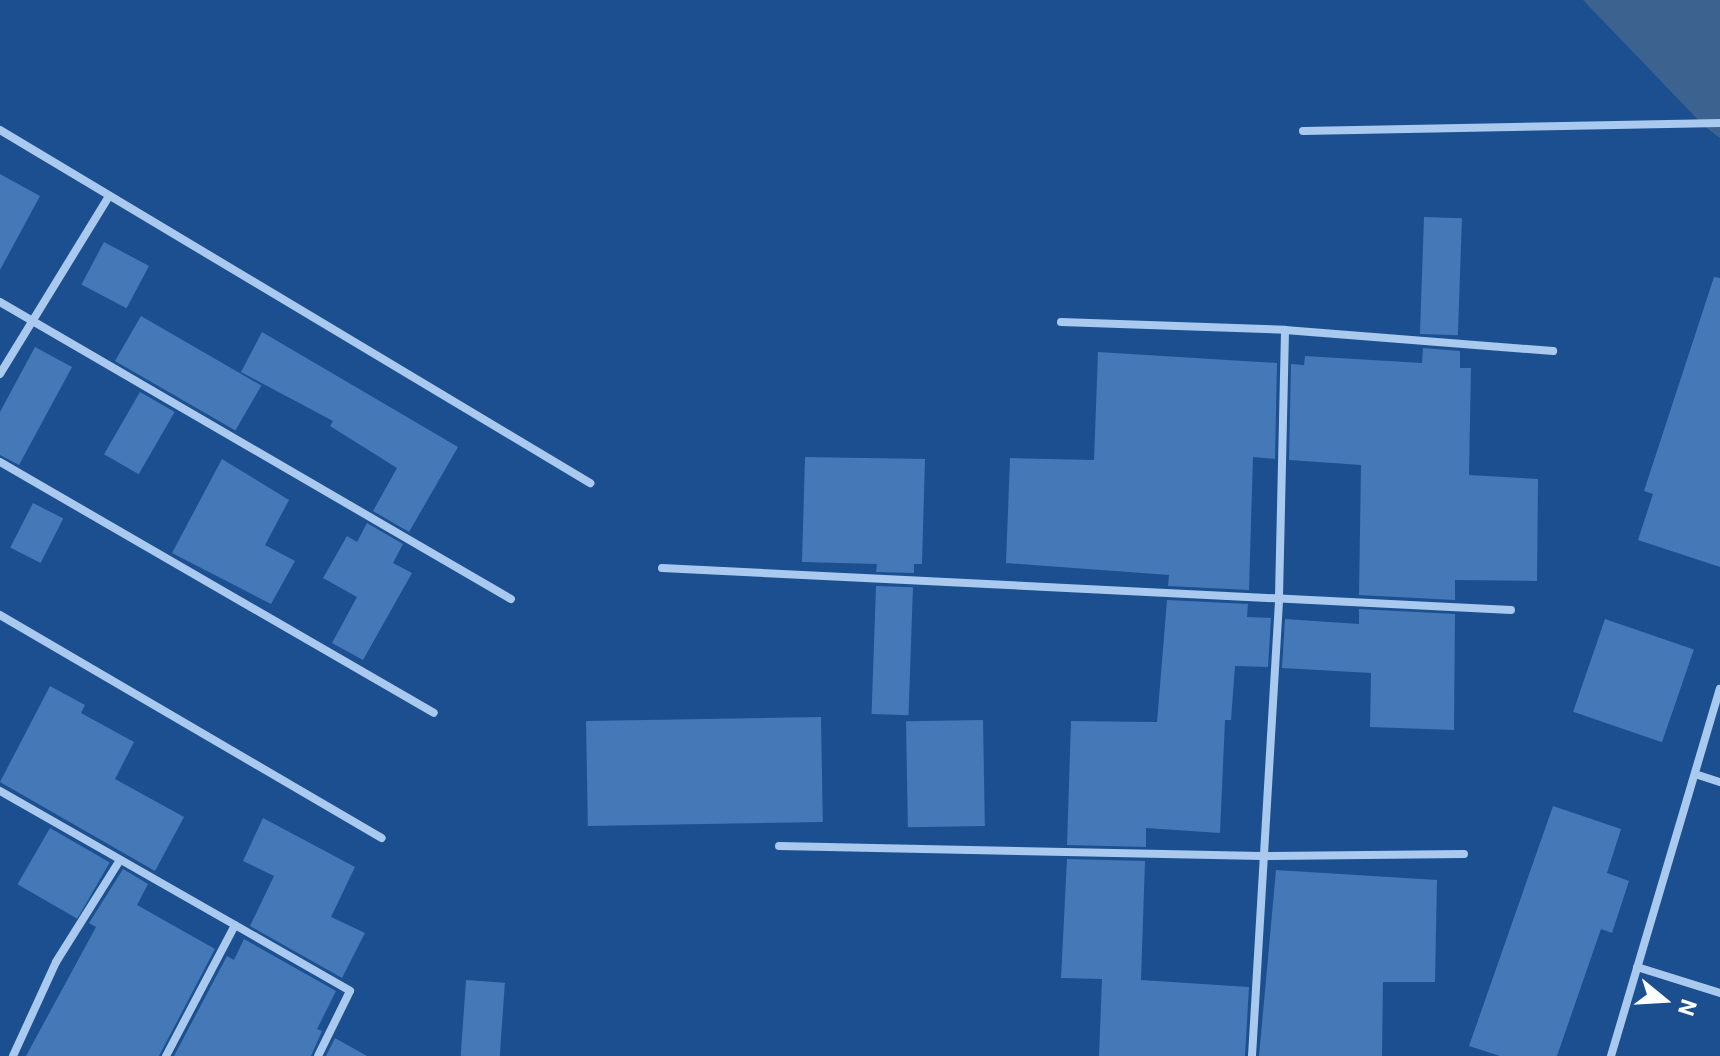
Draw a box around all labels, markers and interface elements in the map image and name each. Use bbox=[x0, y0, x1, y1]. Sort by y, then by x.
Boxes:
north arrow bbox=[1624, 960, 1704, 1040]
text: N bbox=[1673, 996, 1702, 1019]

